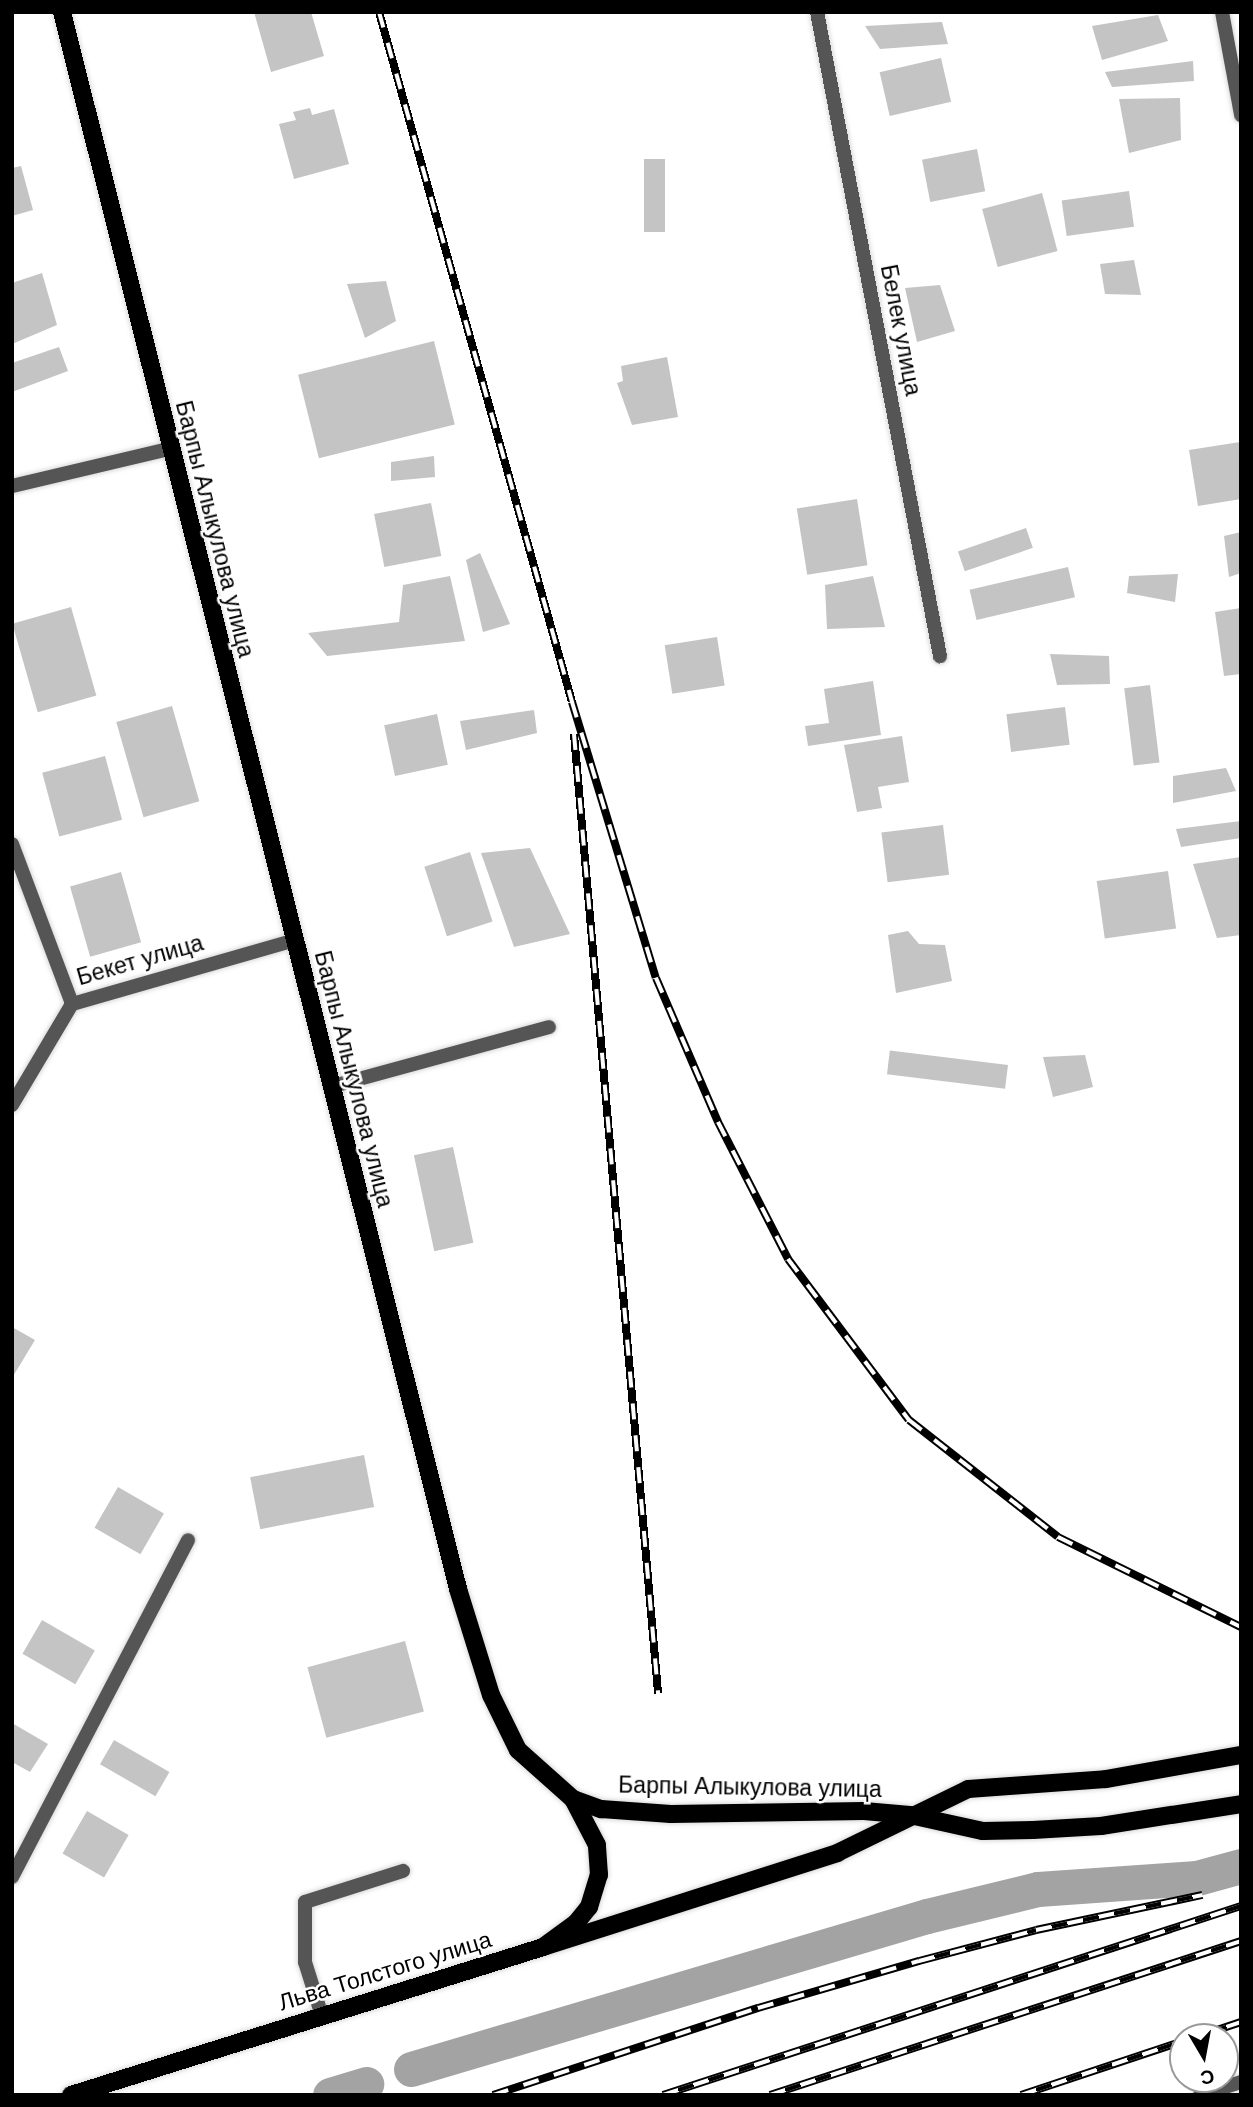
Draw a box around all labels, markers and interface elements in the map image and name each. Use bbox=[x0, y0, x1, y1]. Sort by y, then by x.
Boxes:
street label: Белек улица bbox=[875, 262, 927, 398]
street label: Барпы Алыкулова улица bbox=[170, 398, 260, 660]
street label: Бекет улица bbox=[74, 929, 206, 991]
street label: Барпы Алыкулова улица bbox=[309, 948, 399, 1210]
street label: Барпы Алыкулова улица bbox=[618, 1771, 882, 1803]
street label: Льва Толстого улица bbox=[275, 1925, 495, 2017]
north arrow bbox=[1169, 2023, 1239, 2093]
text: С bbox=[1199, 2066, 1216, 2089]

